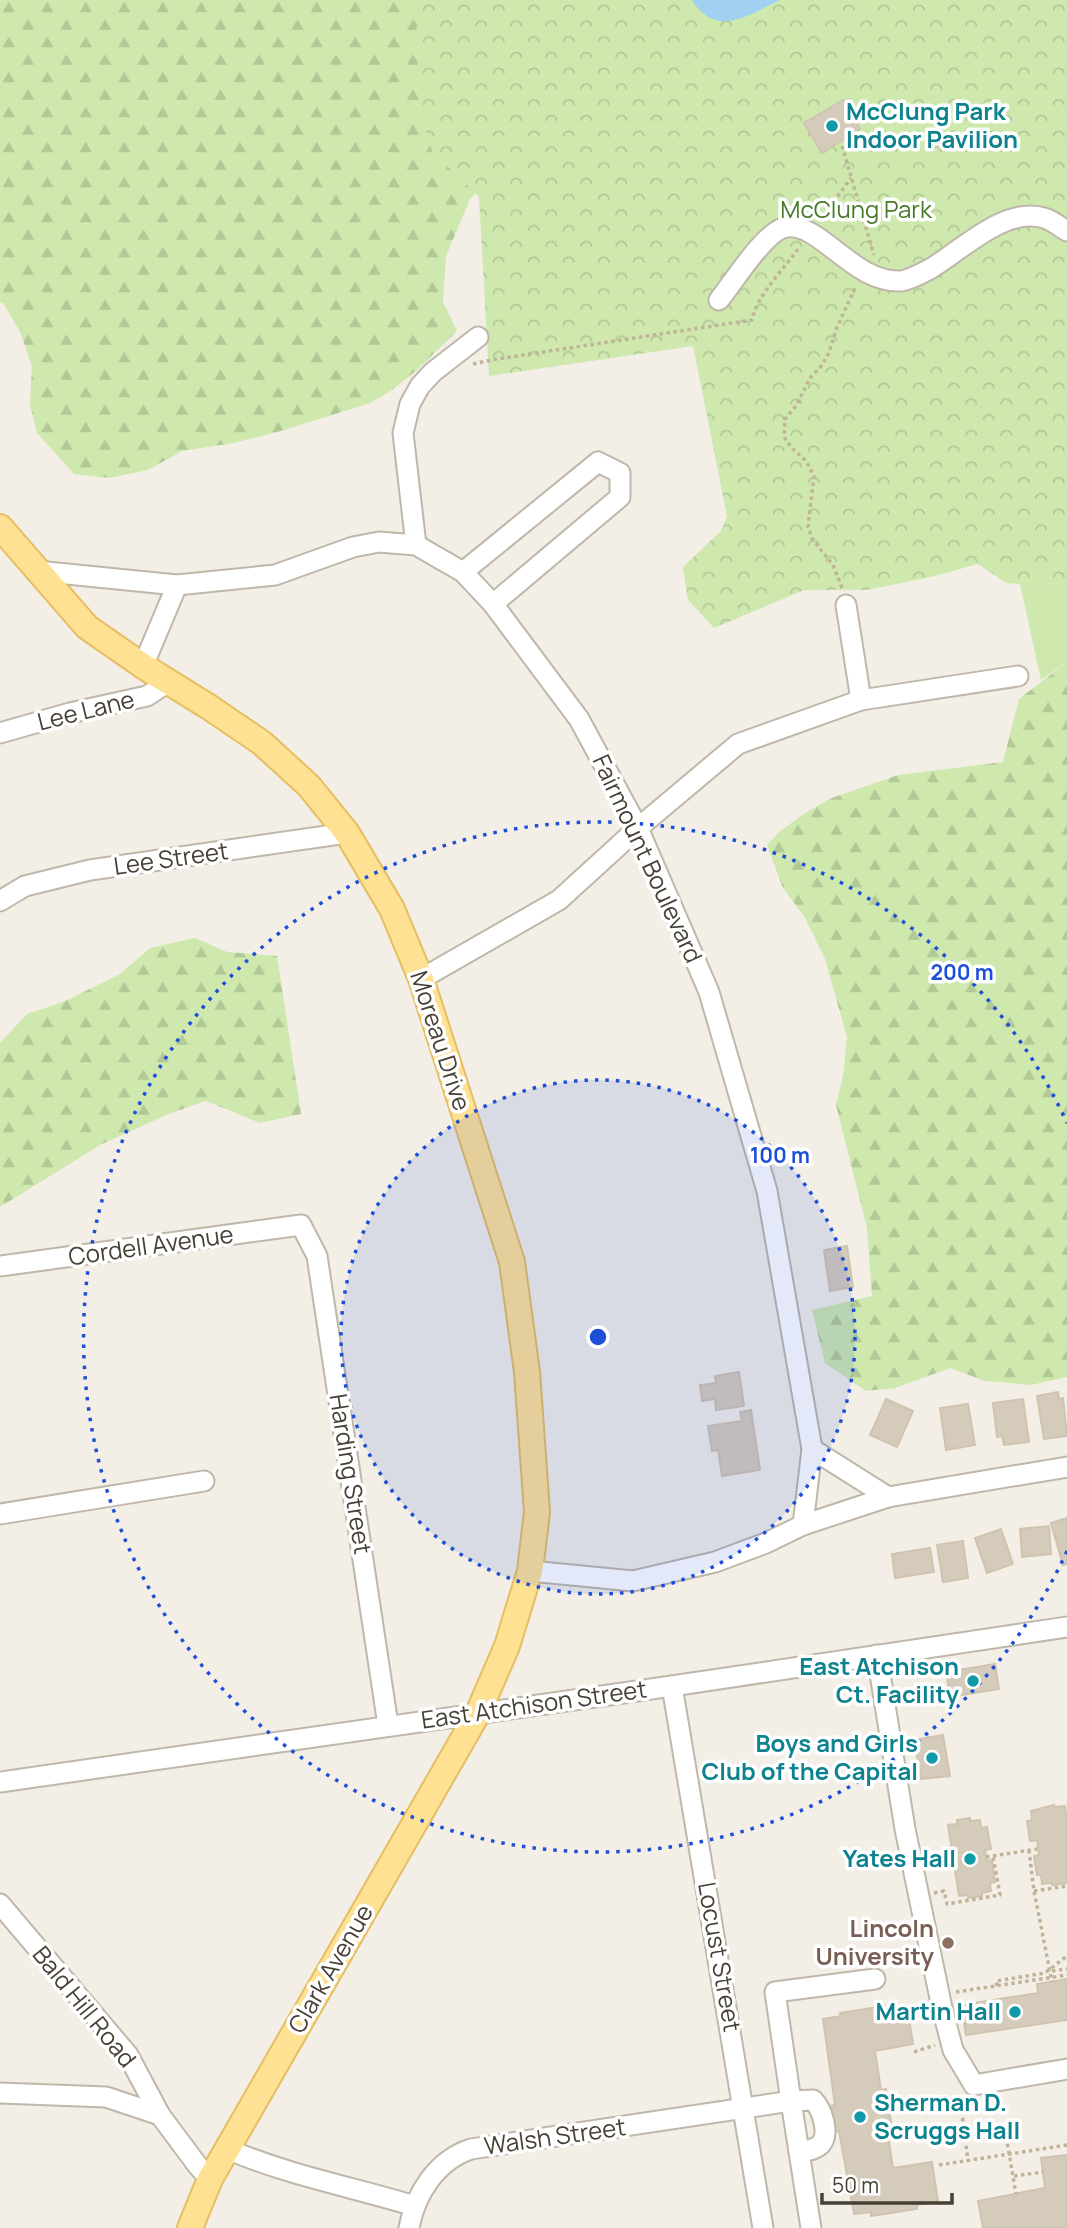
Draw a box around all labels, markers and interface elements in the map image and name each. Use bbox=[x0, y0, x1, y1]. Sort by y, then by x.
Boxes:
place label: McClung Park Indoor Pavilion bbox=[846, 94, 1018, 155]
marker: McClung Park Indoor Pavilion bbox=[824, 118, 840, 134]
park label: McClung Park bbox=[780, 192, 933, 225]
street label: Lee Lane bbox=[34, 682, 138, 738]
street label: Fairmount Boulevard bbox=[586, 749, 711, 968]
street label: Lee Street bbox=[111, 833, 230, 882]
text: 200 m bbox=[930, 958, 994, 986]
street label: Moreau Drive bbox=[403, 966, 480, 1115]
text: 100 m bbox=[750, 1141, 810, 1169]
street label: Cordell Avenue bbox=[66, 1217, 235, 1272]
centre of rings bbox=[586, 1325, 610, 1349]
street label: Harding Street bbox=[323, 1391, 380, 1556]
place label: East Atchison Ct. Facility bbox=[799, 1649, 960, 1710]
street label: East Atchison Street bbox=[419, 1671, 649, 1736]
marker: East Atchison Ct. Facility bbox=[965, 1673, 981, 1689]
place label: Boys and Girls Club of the Capital bbox=[702, 1726, 918, 1787]
marker: Boys and Girls Club of the Capital bbox=[924, 1750, 940, 1766]
place label: Yates Hall bbox=[843, 1841, 956, 1874]
marker: Yates Hall bbox=[962, 1851, 978, 1867]
street label: Locust Street bbox=[691, 1879, 750, 2034]
street label: Clark Avenue bbox=[280, 1898, 380, 2039]
place label: Lincoln University bbox=[815, 1911, 935, 1972]
marker: Lincoln University bbox=[940, 1935, 956, 1951]
street label: Bald Hill Road bbox=[26, 1938, 144, 2074]
place label: Martin Hall bbox=[876, 1994, 1001, 2027]
marker: Martin Hall bbox=[1007, 2004, 1023, 2020]
place label: Sherman D. Scruggs Hall bbox=[874, 2085, 1020, 2146]
street label: Walsh Street bbox=[482, 2109, 628, 2162]
marker: Sherman D. Scruggs Hall bbox=[852, 2109, 868, 2125]
scale bar bbox=[822, 2162, 951, 2206]
text: 50 m bbox=[832, 2171, 879, 2199]

